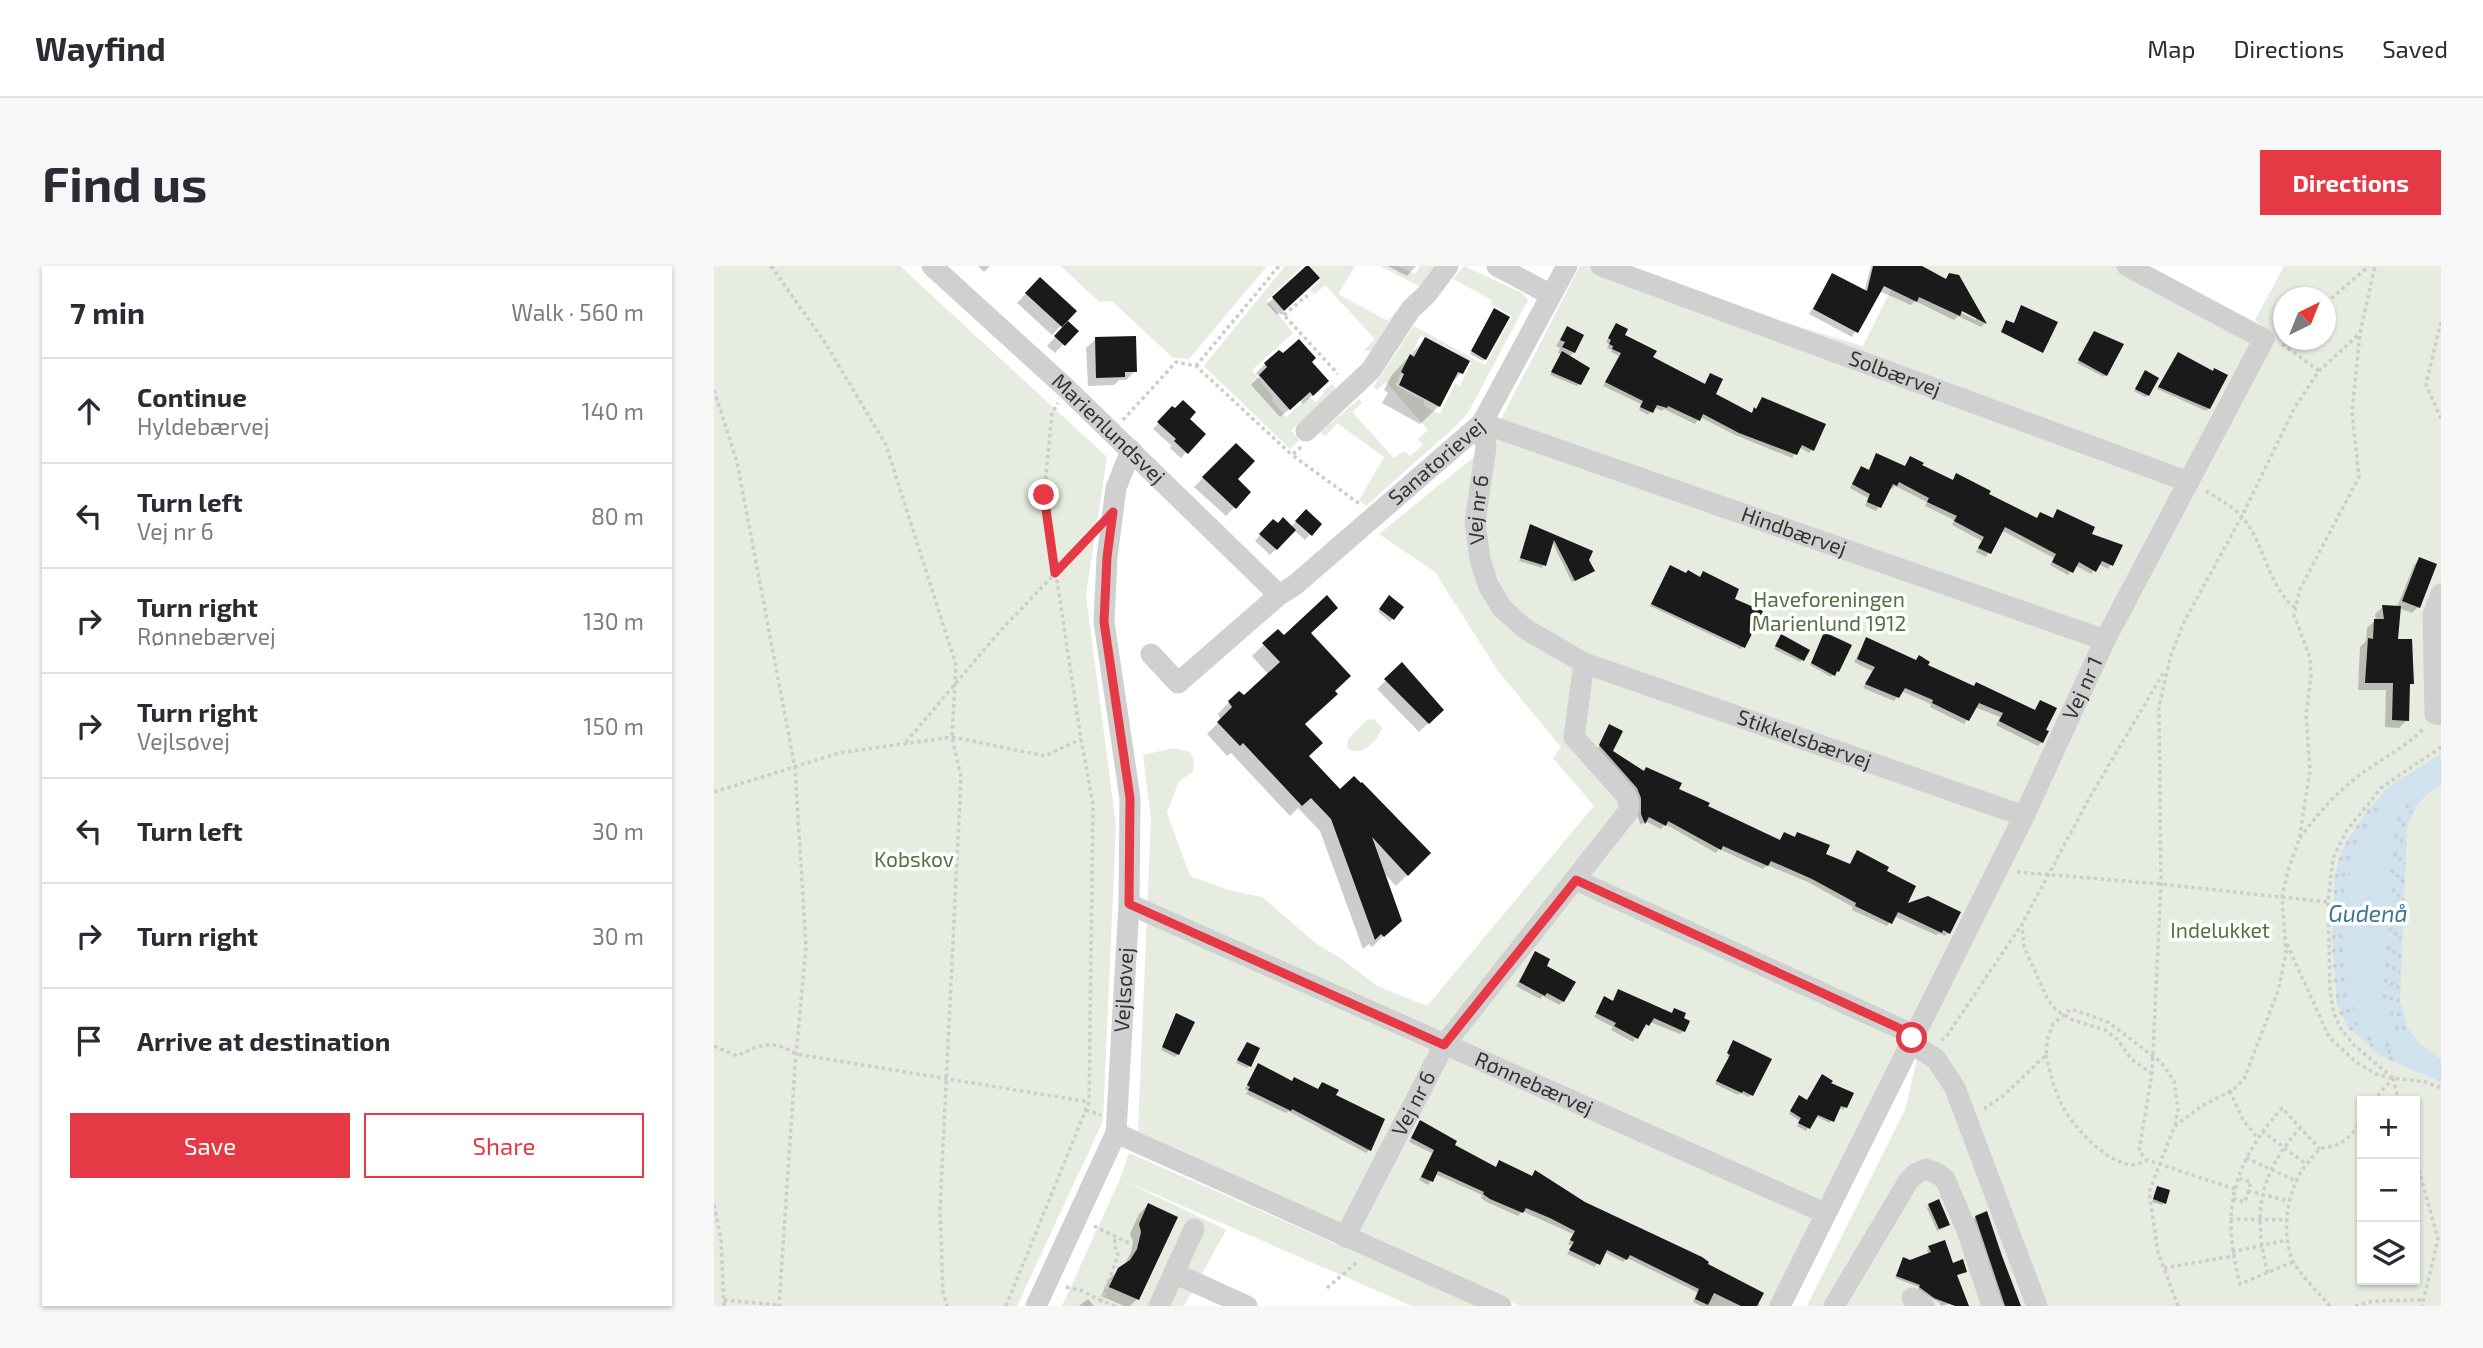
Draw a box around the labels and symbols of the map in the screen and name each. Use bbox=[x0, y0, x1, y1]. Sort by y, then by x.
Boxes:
north arrow bbox=[2273, 287, 2336, 350]
street label: Solbærvej bbox=[1846, 344, 1945, 402]
street label: Marienlundsvej bbox=[1047, 367, 1171, 489]
street label: Sanatorievej bbox=[1382, 413, 1490, 510]
street label: Vej nr 6 bbox=[1461, 473, 1493, 546]
route end bbox=[1028, 479, 1059, 510]
street label: Hindbærvej bbox=[1738, 500, 1850, 561]
park label: Haveforeningen Marienlund 1912 bbox=[1752, 586, 1906, 635]
street label: Vej nr 1 bbox=[2056, 652, 2107, 723]
street label: Stikkelsbærvej bbox=[1734, 703, 1875, 774]
park label: Kobskov bbox=[874, 846, 954, 871]
water label: Gudenå bbox=[2328, 899, 2408, 927]
park label: Indelukket bbox=[2170, 917, 2270, 942]
street label: Vejlsøvej bbox=[1108, 947, 1139, 1033]
route start bbox=[1896, 1022, 1927, 1053]
street label: Rønnebærvej bbox=[1471, 1045, 1598, 1120]
street label: Vej nr 6 bbox=[1385, 1066, 1440, 1140]

